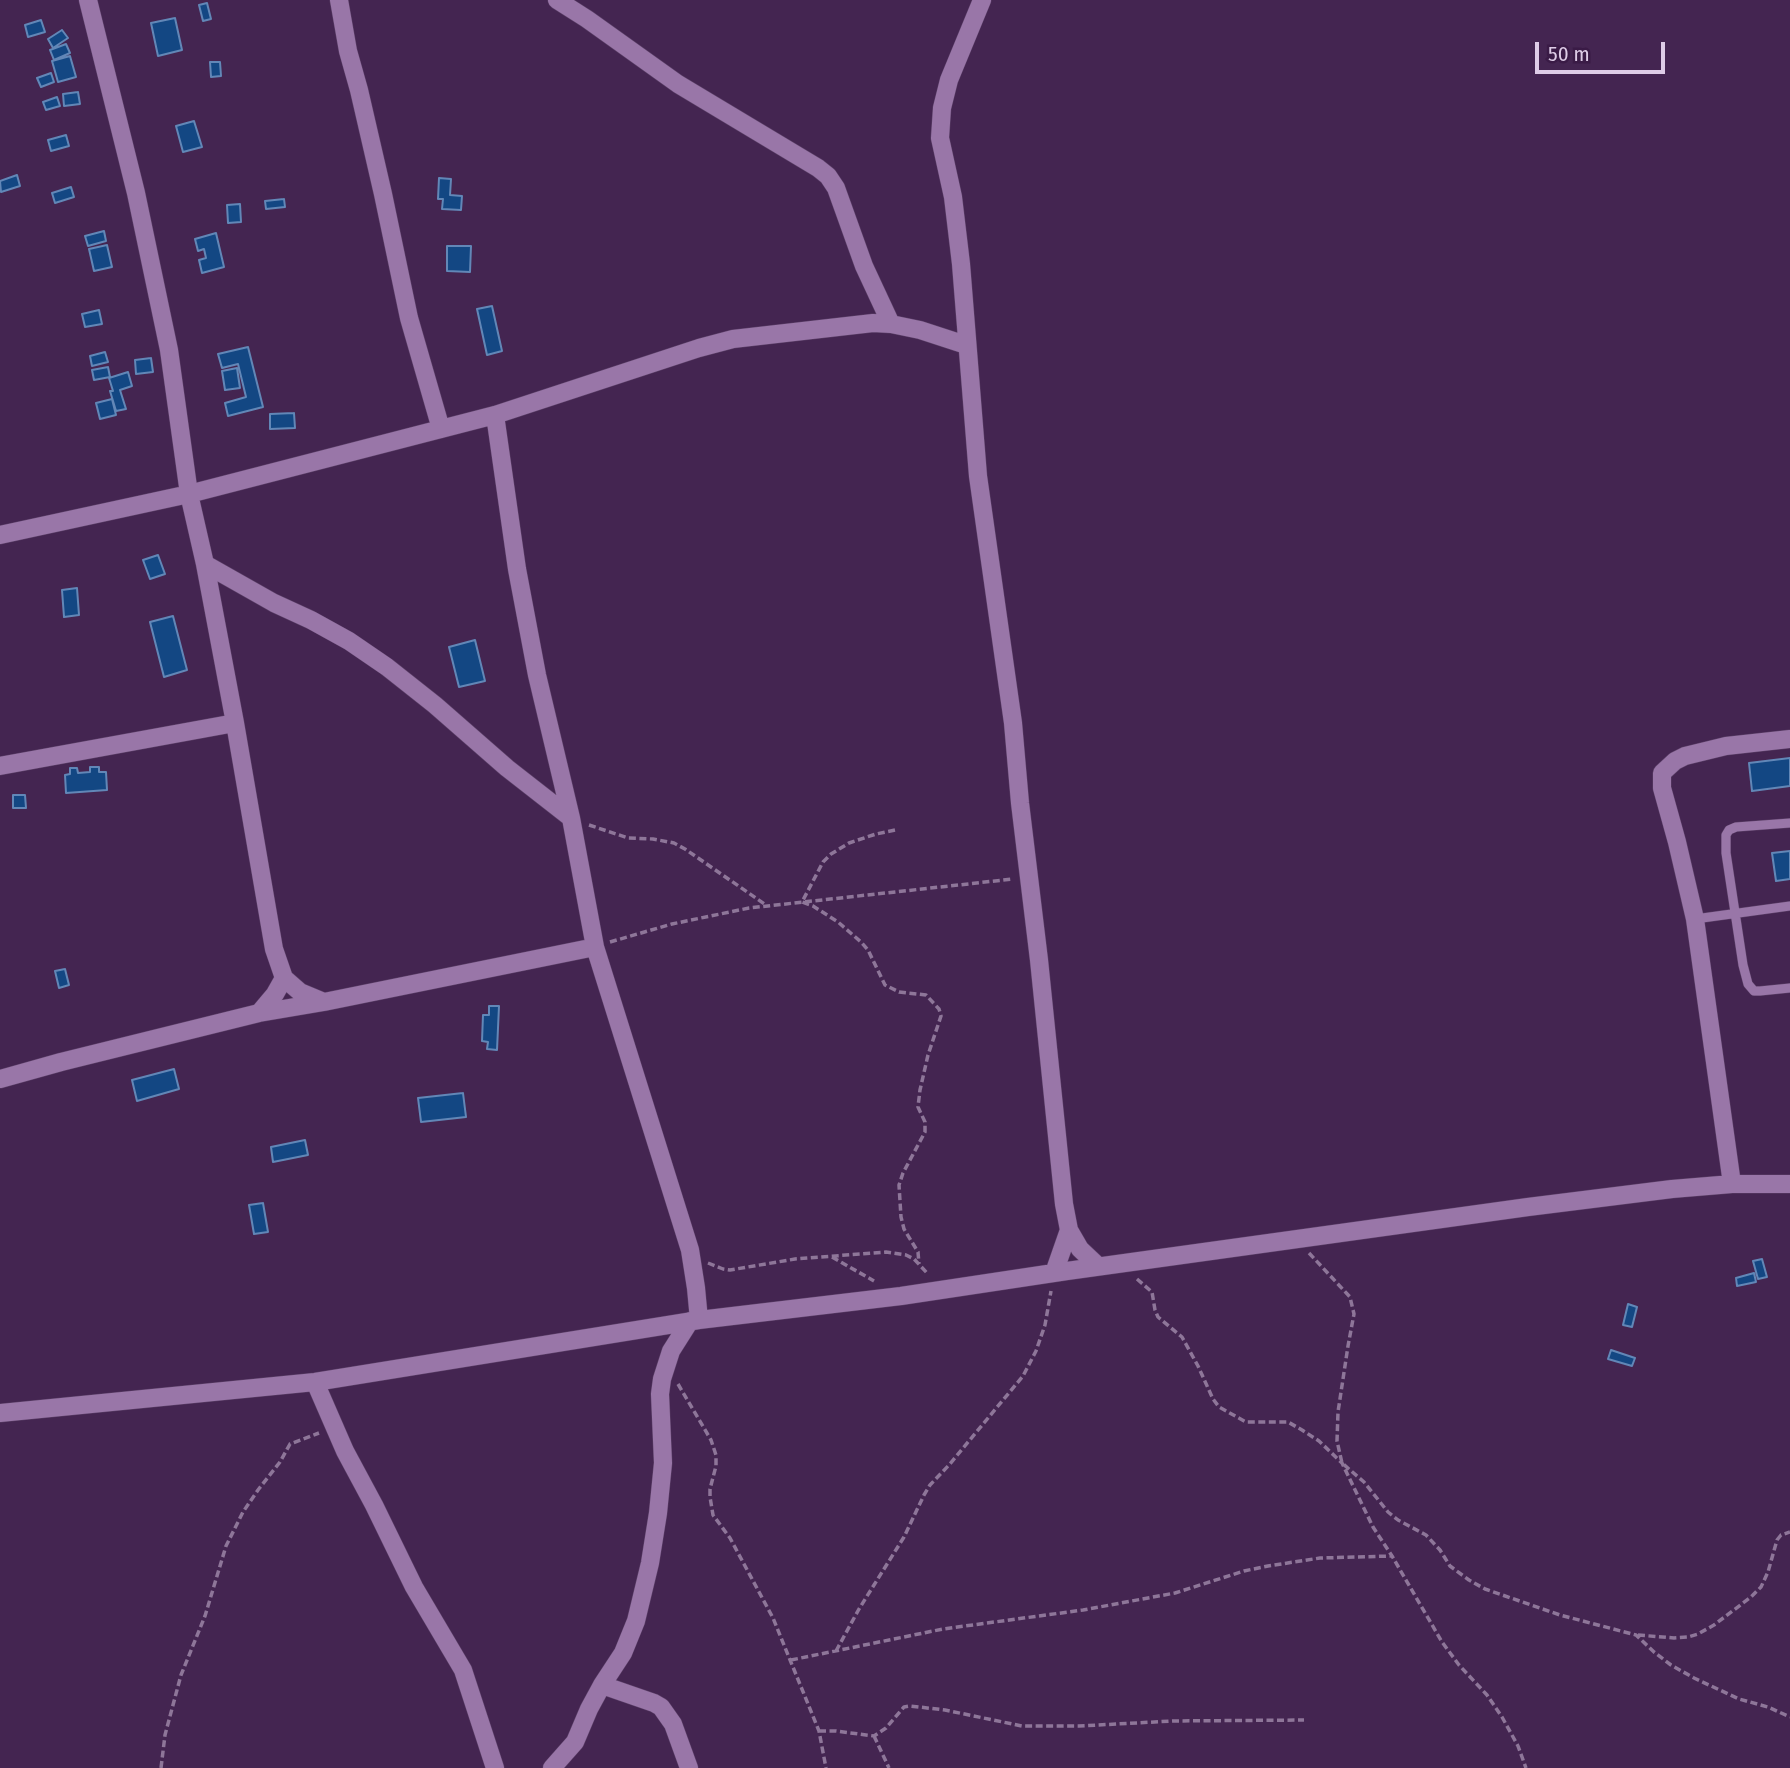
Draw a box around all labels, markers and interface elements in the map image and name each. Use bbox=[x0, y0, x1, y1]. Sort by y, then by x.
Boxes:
scale bar bbox=[1538, 28, 1668, 72]
text: 50 m bbox=[1548, 41, 1590, 67]

